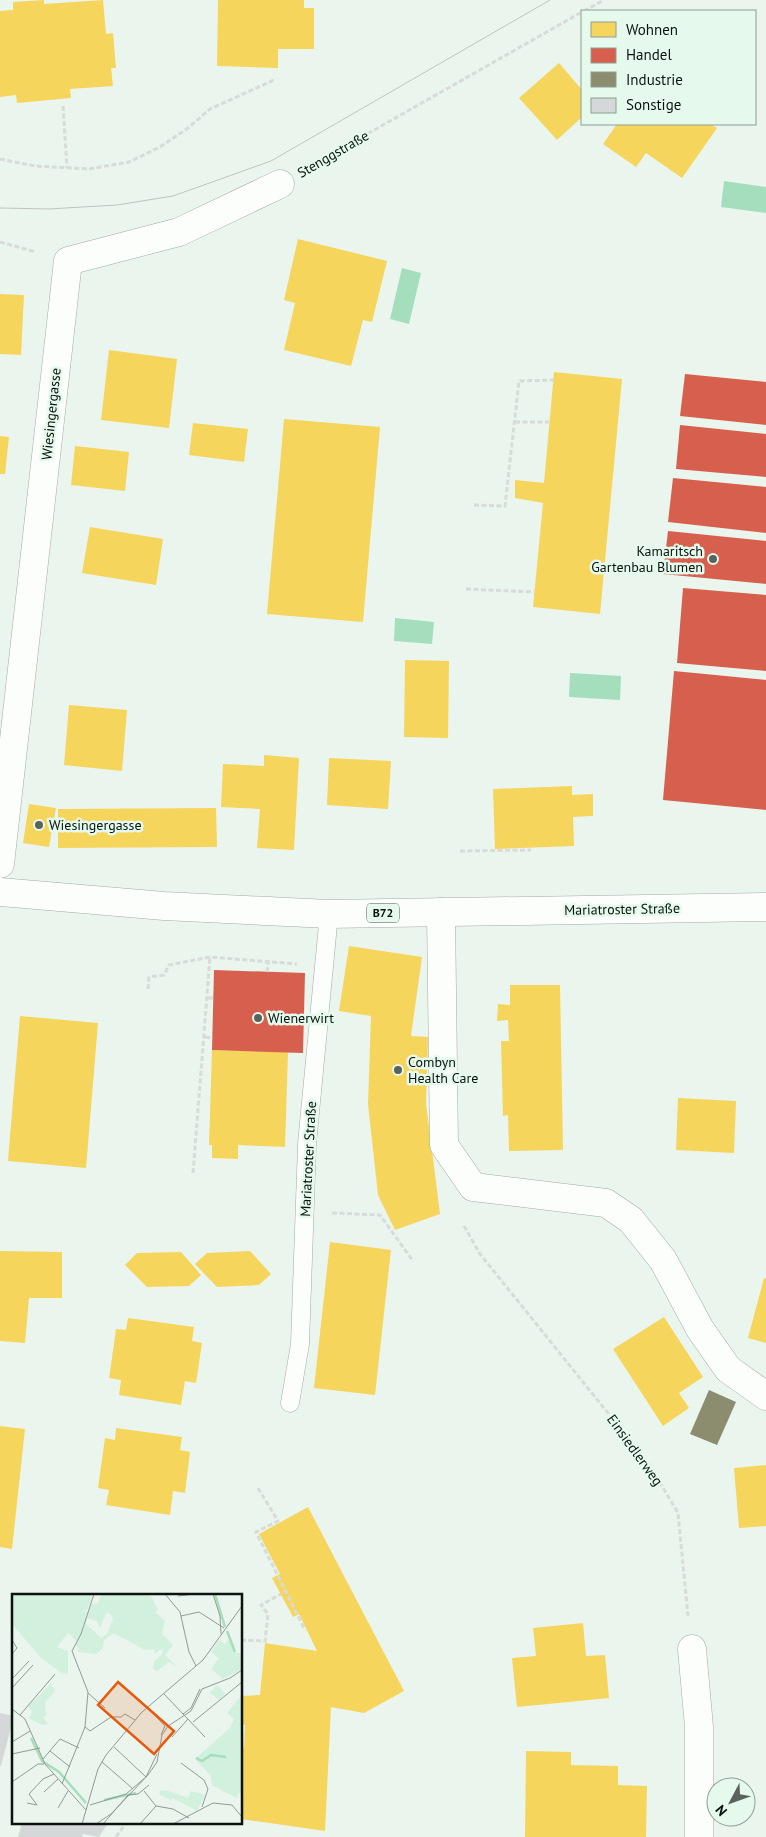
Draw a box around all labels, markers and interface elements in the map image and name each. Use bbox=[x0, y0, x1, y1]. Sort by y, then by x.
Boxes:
legend bbox=[581, 10, 756, 125]
text: Wohnen bbox=[626, 20, 678, 39]
text: Handel bbox=[626, 45, 672, 64]
text: Industrie bbox=[626, 70, 683, 89]
text: Sonstige bbox=[626, 95, 681, 114]
street label: Stenggstraße bbox=[294, 126, 372, 182]
street label: Wiesingergasse bbox=[37, 367, 65, 461]
place label: Kamaritsch Gartenbau Blumen bbox=[591, 542, 703, 576]
marker: Kamaritsch Gartenbau Blumen bbox=[707, 553, 719, 565]
place label: Wiesingergasse bbox=[49, 816, 142, 834]
marker: Wiesingergasse bbox=[33, 819, 45, 831]
street label: Mariatroster Straße bbox=[564, 899, 680, 919]
road number: B72 bbox=[367, 904, 399, 922]
place label: Wienerwirt bbox=[268, 1009, 334, 1027]
marker: Wienerwirt bbox=[252, 1012, 264, 1024]
place label: Combyn Health Care bbox=[408, 1053, 478, 1087]
marker: Combyn Health Care bbox=[392, 1064, 404, 1076]
street label: Mariatroster Straße bbox=[296, 1101, 320, 1217]
street label: Einsiedlerweg bbox=[603, 1411, 667, 1489]
inset map bbox=[12, 1594, 242, 1824]
north arrow bbox=[706, 1777, 756, 1827]
text: N bbox=[711, 1801, 731, 1820]

